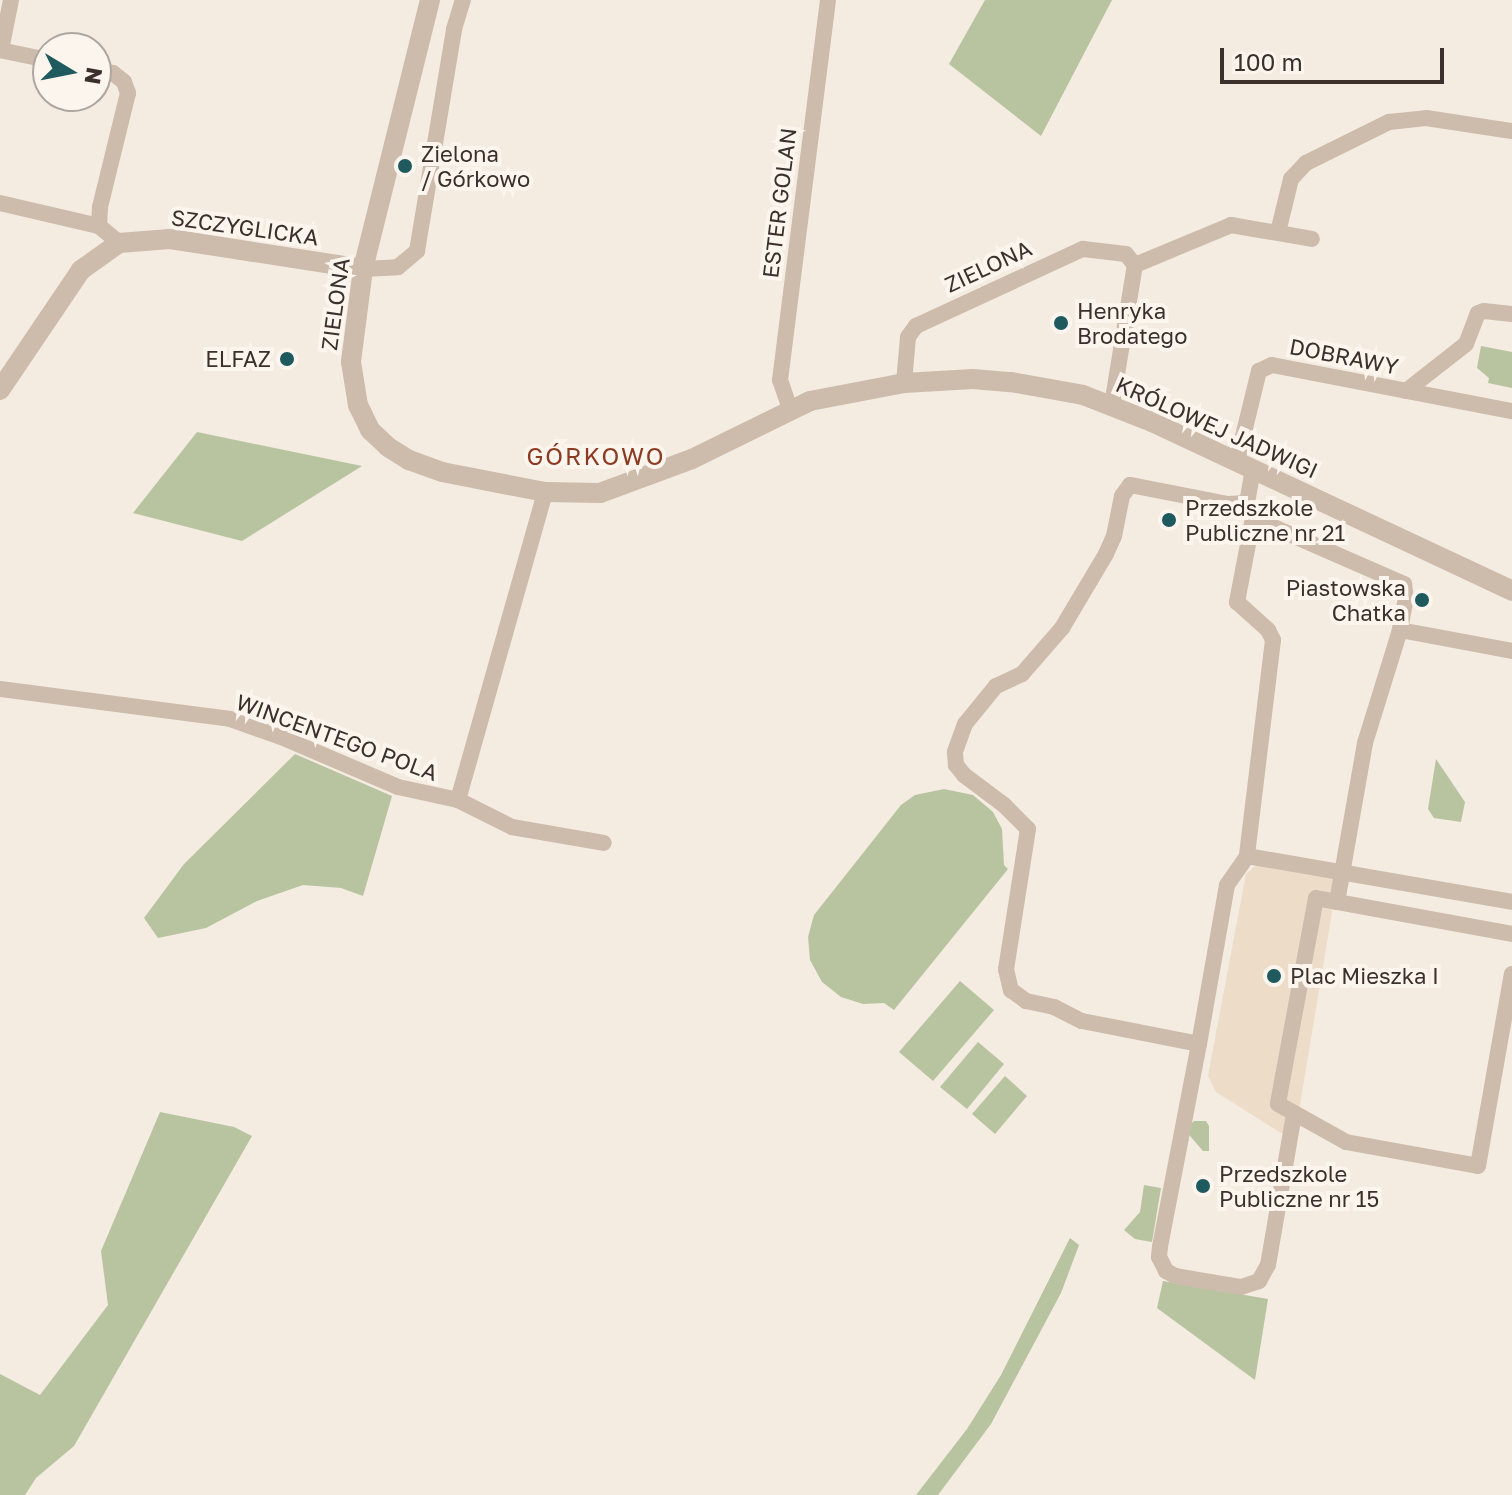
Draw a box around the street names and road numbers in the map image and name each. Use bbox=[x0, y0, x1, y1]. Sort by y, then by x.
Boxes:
street label: ESTER GOLAN bbox=[757, 126, 801, 280]
street label: SZCZYGLICKA bbox=[170, 204, 320, 250]
street label: ZIELONA bbox=[940, 234, 1036, 298]
street label: ZIELONA bbox=[315, 256, 355, 352]
street label: DOBRAWY bbox=[1287, 333, 1401, 379]
street label: KRÓLOWEJ JADWIGI bbox=[1112, 371, 1322, 483]
street label: WINCENTEGO POLA bbox=[233, 688, 441, 786]

